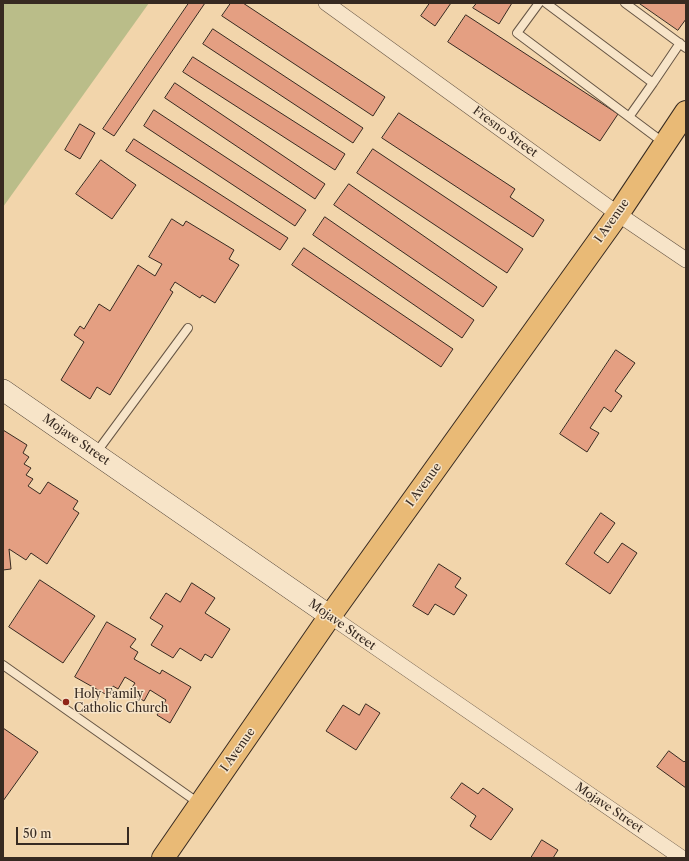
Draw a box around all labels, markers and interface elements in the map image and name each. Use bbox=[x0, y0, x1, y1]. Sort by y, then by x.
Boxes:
street label: Fresno Street bbox=[470, 104, 540, 160]
street label: I Avenue bbox=[592, 196, 632, 246]
street label: Mojave Street bbox=[40, 412, 112, 468]
street label: I Avenue bbox=[403, 460, 445, 510]
street label: Mojave Street bbox=[306, 597, 378, 653]
place label: Holy Family Catholic Church bbox=[74, 688, 168, 716]
marker: Holy Family Catholic Church bbox=[61, 697, 71, 707]
street label: I Avenue bbox=[218, 725, 258, 775]
street label: Mojave Street bbox=[572, 780, 646, 836]
scale bar bbox=[18, 819, 131, 845]
text: 50 m bbox=[23, 826, 52, 841]

